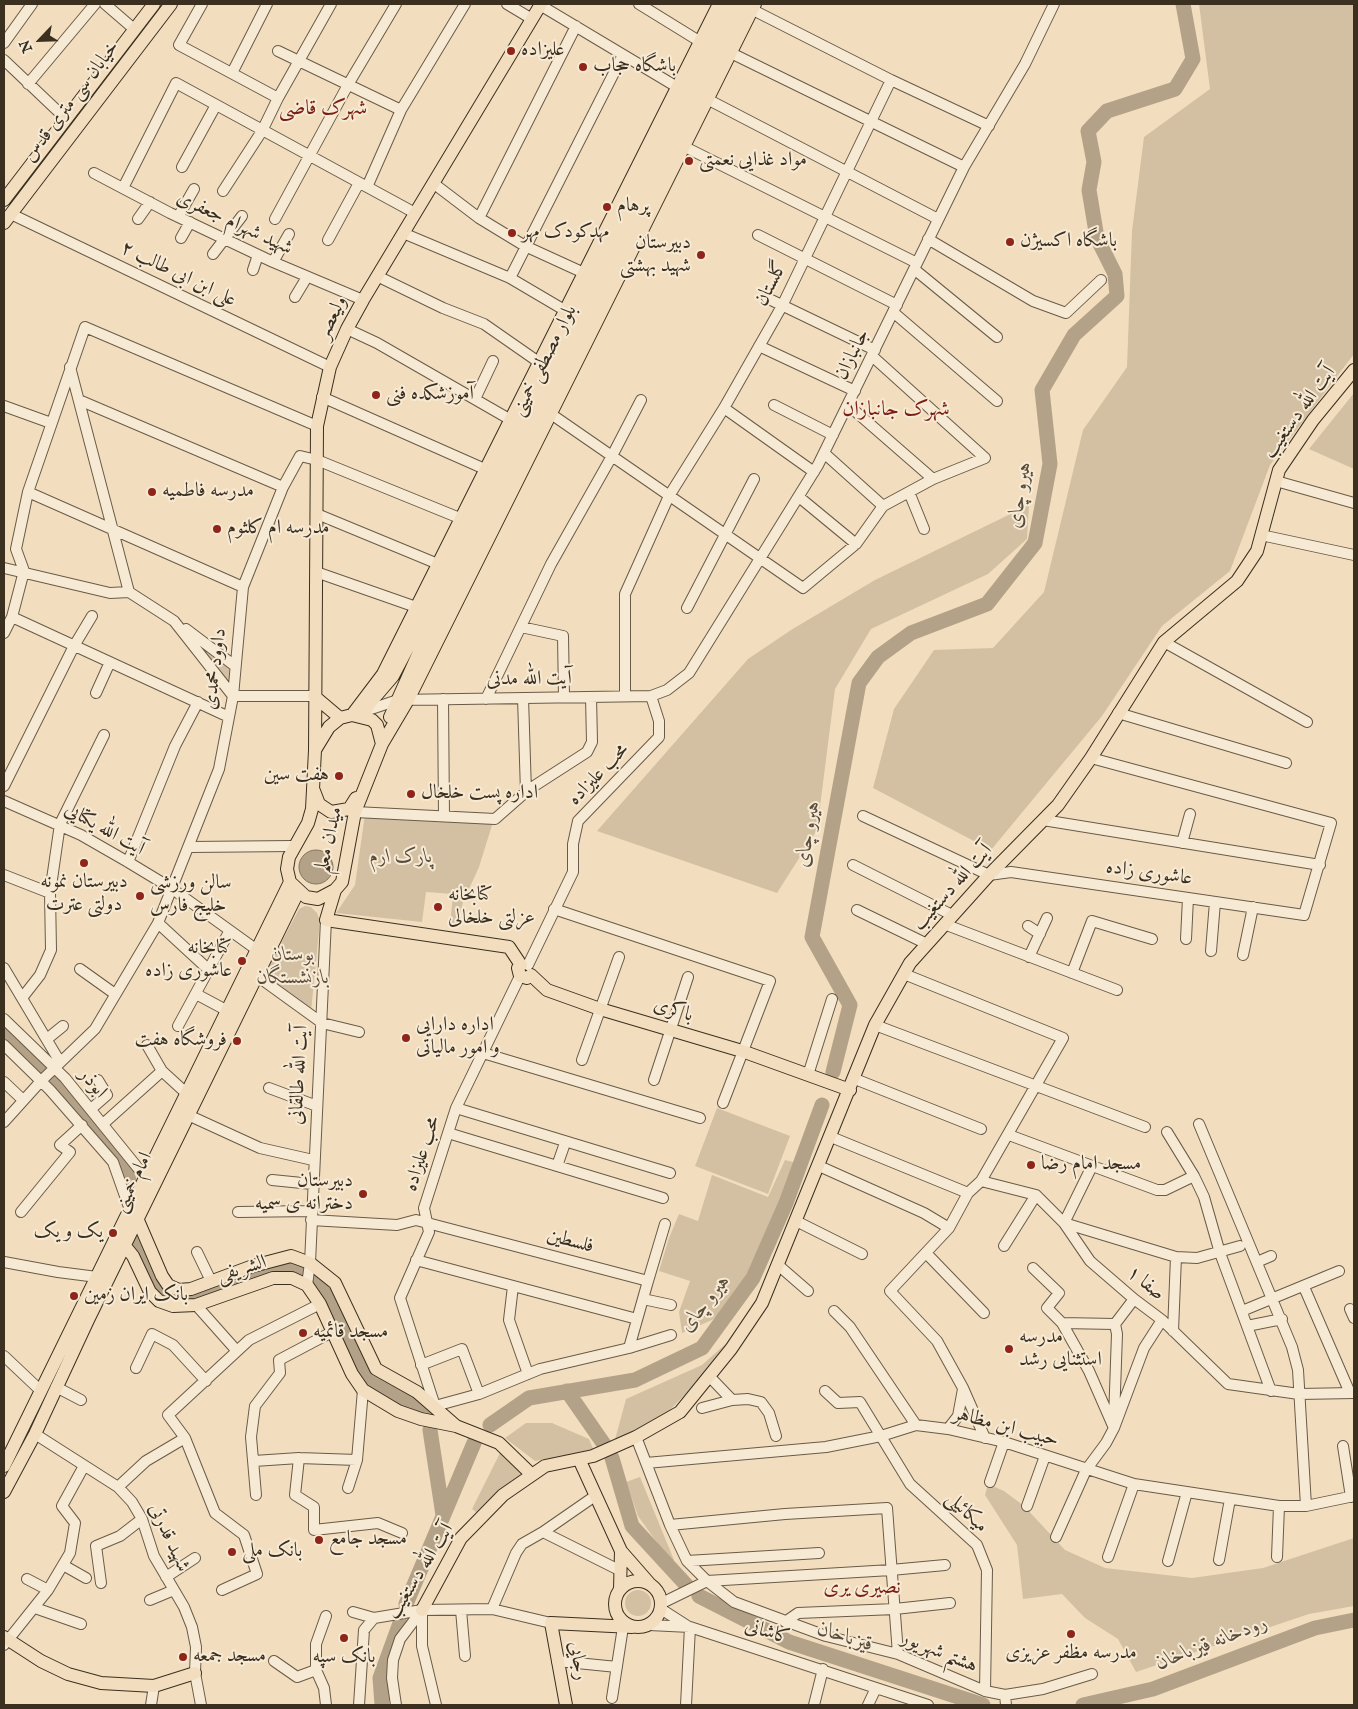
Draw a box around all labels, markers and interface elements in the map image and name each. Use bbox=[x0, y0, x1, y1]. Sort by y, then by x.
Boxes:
north arrow bbox=[15, 15, 65, 65]
street label: خیابان سی متری قدس bbox=[18, 36, 126, 168]
text: N bbox=[16, 37, 37, 55]
place label: علیزاده bbox=[521, 39, 564, 63]
marker: علیزاده bbox=[505, 45, 517, 57]
place label: باشگاه حجاب bbox=[593, 55, 676, 79]
marker: باشگاه حجاب bbox=[577, 61, 589, 73]
district label: شهرک قاضی bbox=[279, 97, 367, 123]
place label: مواد غذایی نعمتی bbox=[699, 149, 807, 173]
marker: مواد غذایی نعمتی bbox=[683, 155, 695, 167]
street label: شهید شهرام جعفری bbox=[172, 187, 296, 261]
place label: پرهام bbox=[617, 195, 649, 219]
marker: پرهام bbox=[601, 201, 613, 213]
place label: مهدکودک مهر bbox=[522, 221, 609, 245]
marker: مهدکودک مهر bbox=[506, 227, 518, 239]
place label: باشگاه اکسیژن bbox=[1020, 230, 1117, 254]
place label: دبیرستان شهید بهشتی bbox=[620, 232, 691, 279]
marker: باشگاه اکسیژن bbox=[1004, 236, 1016, 248]
street label: علی ابن ابی طالب ۲ bbox=[116, 237, 240, 313]
marker: دبیرستان شهید بهشتی bbox=[695, 249, 707, 261]
street label: گلستان bbox=[750, 257, 794, 311]
street label: ولیعصر bbox=[312, 293, 354, 343]
street label: بلوار مصطفی خمینی bbox=[507, 301, 583, 421]
street label: جانبازان bbox=[830, 326, 876, 384]
street label: آیت الله دستغیب bbox=[1258, 362, 1342, 464]
place label: آموزشکده فنی bbox=[386, 383, 474, 407]
marker: آموزشکده فنی bbox=[370, 389, 382, 401]
district label: شهرک جانبازان bbox=[842, 398, 950, 424]
water label: هیرو چای bbox=[1003, 460, 1039, 530]
place label: مدرسه فاطمیه bbox=[162, 480, 254, 504]
marker: مدرسه فاطمیه bbox=[146, 486, 158, 498]
place label: مدرسه ام کلثوم bbox=[227, 517, 330, 541]
marker: مدرسه ام کلثوم bbox=[211, 523, 223, 535]
street label: داوود محمدی bbox=[199, 627, 233, 711]
street label: آیت‌ الله مدنی bbox=[486, 667, 572, 693]
street label: محب علیزاده bbox=[563, 739, 635, 811]
place label: هفت سین bbox=[264, 764, 329, 788]
marker: هفت سین bbox=[333, 770, 345, 782]
place label: اداره پست خلخال bbox=[421, 782, 538, 806]
marker: اداره پست خلخال bbox=[405, 788, 417, 800]
street label: آیت الله یکتایی bbox=[60, 798, 148, 862]
water label: هیرو چای bbox=[791, 799, 827, 869]
street label: میدان معلم bbox=[311, 805, 349, 875]
street label: آیت الله دستغیب bbox=[908, 840, 998, 936]
park label: پارک ارم bbox=[369, 846, 433, 870]
street label: عاشوری زاده bbox=[1104, 856, 1194, 892]
marker: دبیرستان نمونه دولتی عترت bbox=[78, 857, 90, 869]
place label: دبیرستان نمونه دولتی عترت bbox=[40, 871, 128, 918]
place label: سالن ورزشی خلیج فارس bbox=[150, 872, 232, 919]
place label: کتابخانه عزلتی خلخالی bbox=[448, 884, 535, 931]
marker: سالن ورزشی خلیج فارس bbox=[134, 890, 146, 902]
marker: کتابخانه عزلتی خلخالی bbox=[432, 901, 444, 913]
place label: کتابخانه عاشوری زاده bbox=[145, 937, 232, 984]
park label: بوستان بازنشستگان bbox=[257, 944, 329, 991]
marker: کتابخانه عاشوری زاده bbox=[236, 955, 248, 967]
street label: باکری bbox=[650, 994, 696, 1028]
place label: اداره دارایی و امور مالیاتی bbox=[416, 1014, 500, 1061]
street label: آیت الله طالقانی bbox=[285, 1025, 315, 1125]
place label: فروشگاه هفت bbox=[135, 1029, 227, 1053]
marker: اداره دارایی و امور مالیاتی bbox=[400, 1032, 412, 1044]
marker: فروشگاه هفت bbox=[231, 1035, 243, 1047]
street label: ابوذر bbox=[73, 1064, 111, 1104]
street label: محب علیزاده bbox=[400, 1113, 446, 1195]
street label: امام خمینی bbox=[109, 1149, 159, 1217]
place label: مسجد امام رضا bbox=[1041, 1153, 1141, 1177]
marker: مسجد امام رضا bbox=[1025, 1159, 1037, 1171]
place label: دبیرستان دخترانه ی سمیه bbox=[255, 1170, 353, 1217]
marker: دبیرستان دخترانه ی سمیه bbox=[357, 1188, 369, 1200]
place label: یک و یک bbox=[33, 1221, 103, 1245]
street label: فلسطین bbox=[544, 1224, 596, 1260]
marker: یک و یک bbox=[107, 1227, 119, 1239]
street label: الشریفی bbox=[214, 1251, 270, 1289]
street label: صفا ۱ bbox=[1121, 1261, 1169, 1307]
water label: هیرو چای bbox=[675, 1270, 737, 1338]
place label: بانک ایران زمین bbox=[84, 1284, 188, 1308]
marker: بانک ایران زمین bbox=[68, 1290, 80, 1302]
place label: مسجد قائمیه bbox=[313, 1321, 388, 1345]
place label: مدرسه استثنایی رشد bbox=[1019, 1326, 1102, 1373]
marker: مسجد قائمیه bbox=[297, 1327, 309, 1339]
marker: مدرسه استثنایی رشد bbox=[1003, 1343, 1015, 1355]
street label: حبیب ابن مظاهر bbox=[951, 1402, 1061, 1454]
street label: میکائیلی bbox=[940, 1487, 992, 1539]
street label: شهید قدرتی bbox=[142, 1500, 194, 1576]
street label: آیت الله دستغیب bbox=[382, 1520, 460, 1624]
place label: مسجد جامع bbox=[329, 1528, 407, 1552]
marker: مسجد جامع bbox=[313, 1534, 325, 1546]
place label: بانک ملی bbox=[242, 1540, 302, 1564]
marker: بانک ملی bbox=[226, 1546, 238, 1558]
district label: نصیری یری bbox=[823, 1576, 901, 1602]
water label: رودخانه قیزباخان bbox=[1152, 1611, 1272, 1677]
street label: کاشانی bbox=[741, 1615, 793, 1651]
water label: قیزباخان bbox=[814, 1617, 876, 1659]
street label: هشتم شهریور bbox=[897, 1627, 981, 1679]
marker: مدرسه مظفر عزیزی bbox=[1065, 1628, 1077, 1640]
marker: بانک سپه bbox=[338, 1632, 350, 1644]
street label: رجایی bbox=[562, 1640, 592, 1682]
place label: مدرسه مظفر عزیزی bbox=[1005, 1642, 1137, 1666]
place label: مسجد جمعه bbox=[193, 1645, 266, 1669]
place label: بانک سپه bbox=[312, 1646, 376, 1670]
marker: مسجد جمعه bbox=[177, 1651, 189, 1663]

